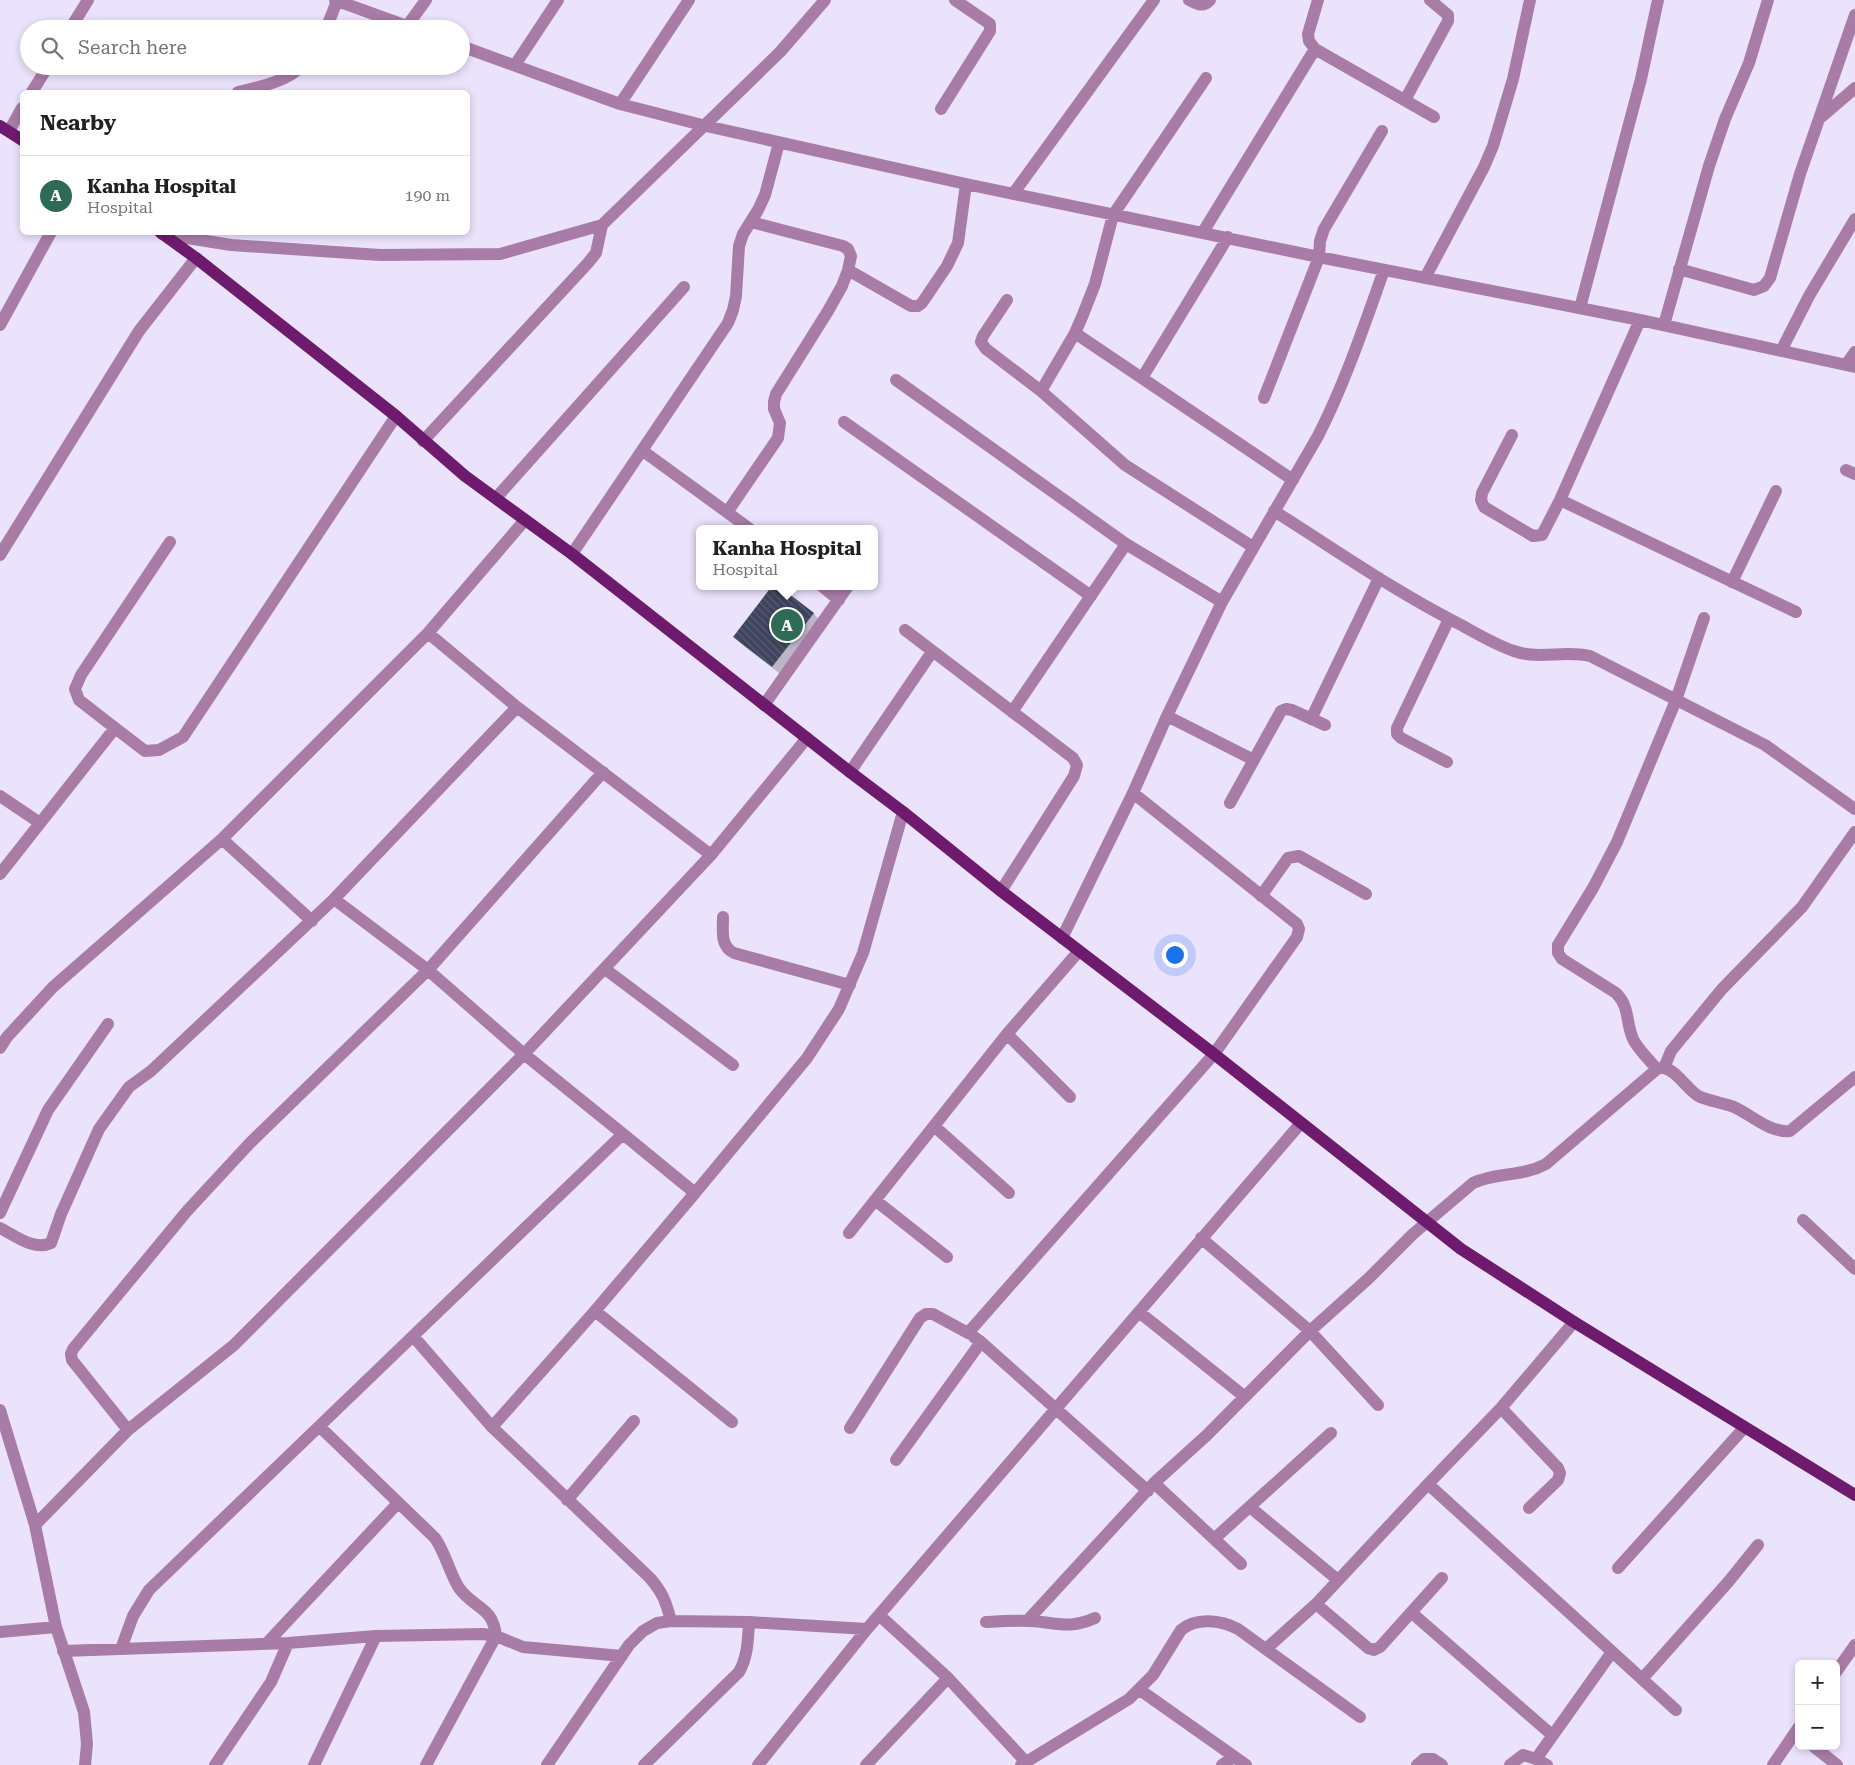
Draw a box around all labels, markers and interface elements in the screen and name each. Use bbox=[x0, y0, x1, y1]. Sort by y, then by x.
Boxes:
search box bbox=[20, 20, 470, 75]
icon: search bbox=[38, 34, 66, 62]
text: Search here bbox=[78, 36, 187, 59]
text: Nearby bbox=[40, 111, 116, 135]
text: Kanha Hospital bbox=[87, 175, 236, 198]
text: A bbox=[50, 186, 62, 205]
text: 190 m bbox=[404, 186, 450, 205]
text: Hospital bbox=[87, 198, 153, 217]
popup bbox=[696, 525, 878, 590]
text: Kanha Hospital bbox=[712, 537, 862, 560]
text: Hospital bbox=[712, 560, 778, 579]
pin: A bbox=[771, 606, 803, 644]
your location bbox=[1162, 942, 1188, 968]
map controls bbox=[1795, 1660, 1840, 1750]
button: + bbox=[1795, 1660, 1840, 1705]
button: − bbox=[1795, 1705, 1840, 1750]

